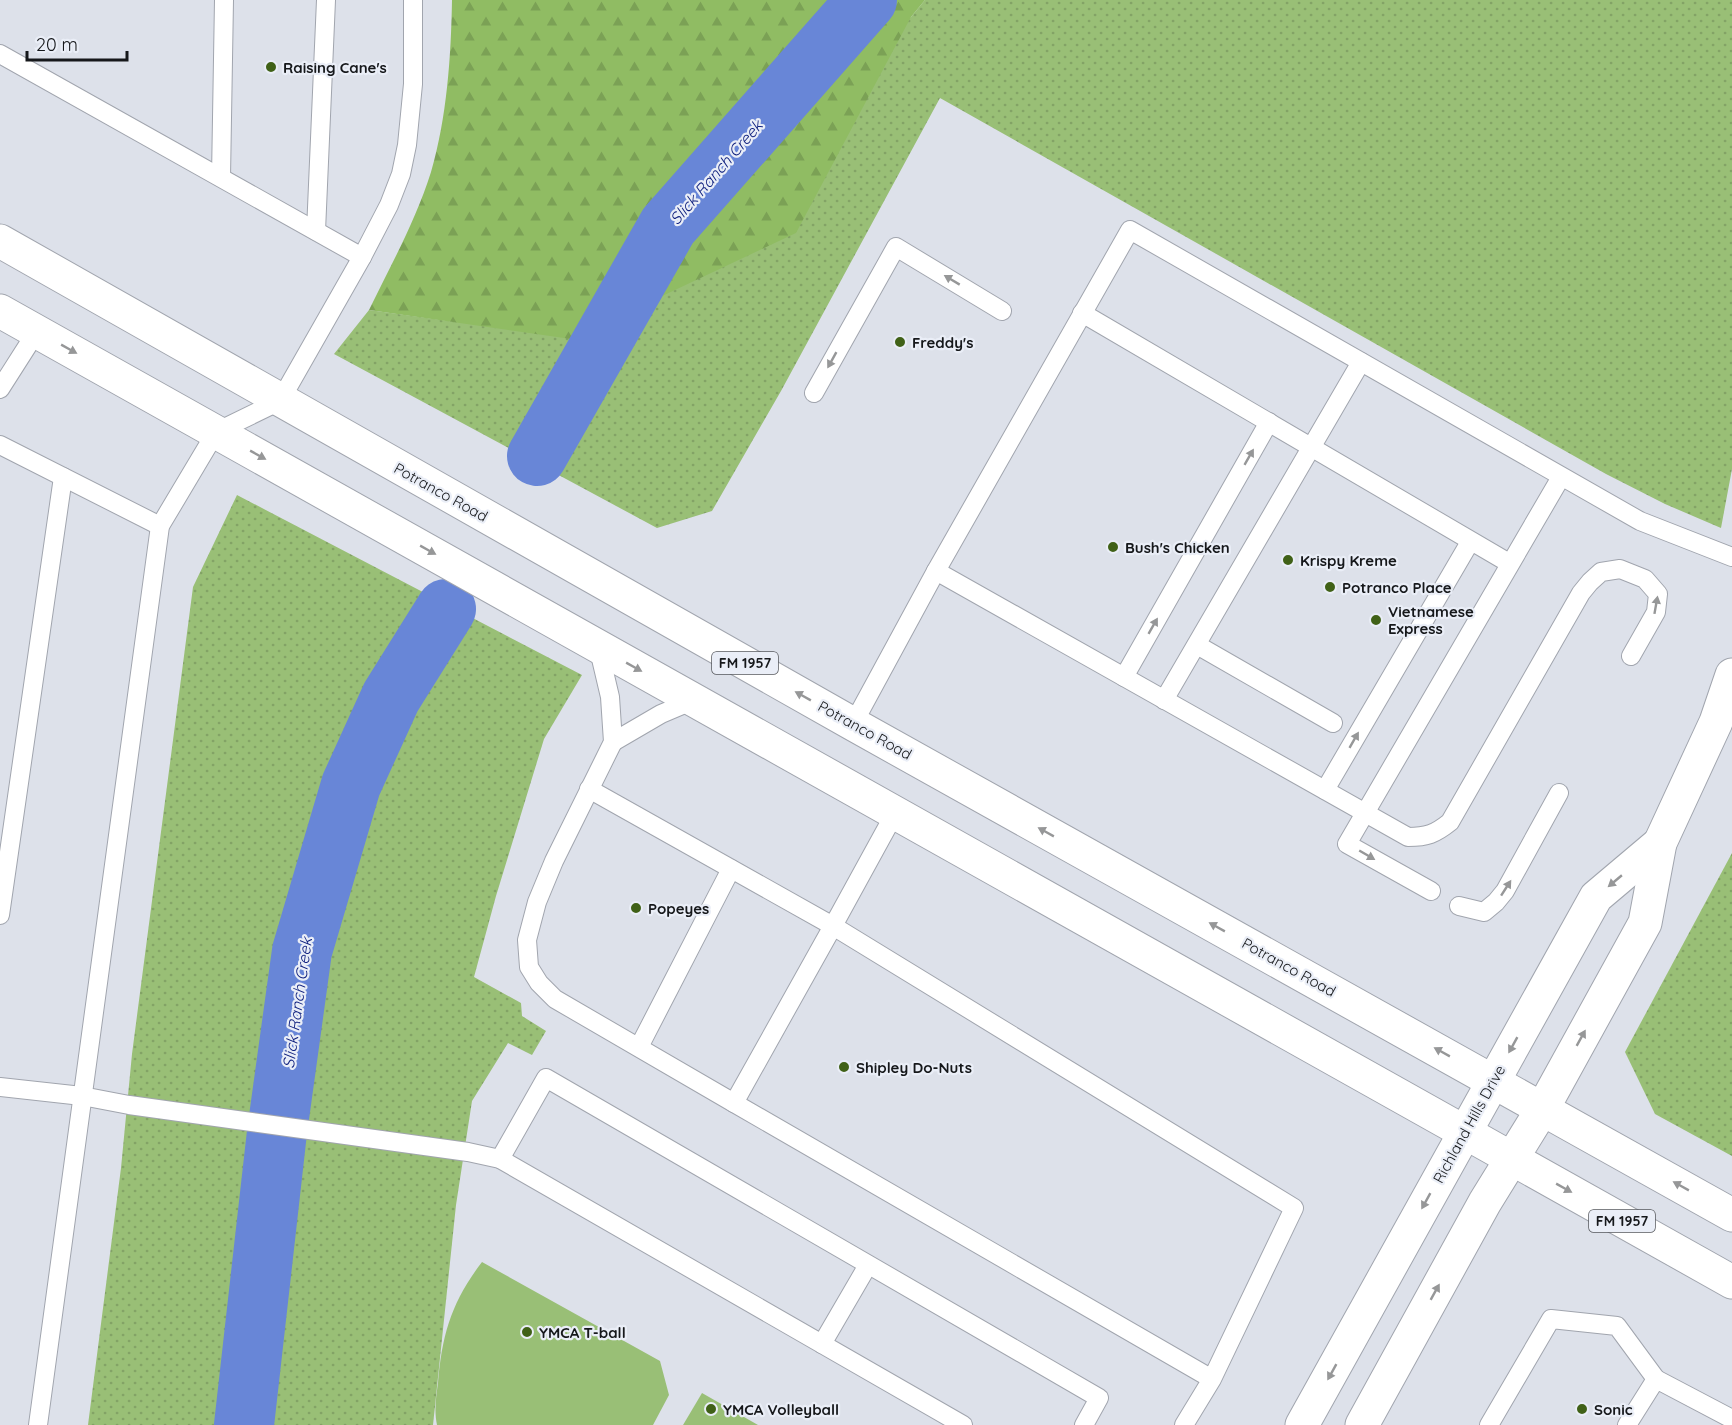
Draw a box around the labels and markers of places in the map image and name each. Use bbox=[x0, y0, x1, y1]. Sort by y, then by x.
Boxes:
place label: Raising Cane's bbox=[283, 58, 387, 77]
marker: Raising Cane's bbox=[264, 60, 278, 74]
place label: Freddy's bbox=[912, 333, 973, 352]
marker: Freddy's bbox=[893, 335, 907, 349]
place label: Bush's Chicken bbox=[1125, 538, 1230, 557]
marker: Bush's Chicken bbox=[1106, 540, 1120, 554]
place label: Krispy Kreme bbox=[1300, 551, 1397, 570]
marker: Krispy Kreme bbox=[1281, 553, 1295, 567]
place label: Potranco Place bbox=[1342, 578, 1452, 597]
marker: Potranco Place bbox=[1323, 580, 1337, 594]
place label: Vietnamese Express bbox=[1388, 602, 1474, 638]
marker: Vietnamese Express bbox=[1369, 613, 1383, 627]
place label: Popeyes bbox=[648, 899, 709, 918]
marker: Popeyes bbox=[629, 901, 643, 915]
place label: Shipley Do-Nuts bbox=[856, 1058, 972, 1077]
marker: Shipley Do-Nuts bbox=[837, 1060, 851, 1074]
place label: YMCA T-ball bbox=[539, 1323, 626, 1342]
marker: YMCA T-ball bbox=[520, 1325, 534, 1339]
place label: YMCA Volleyball bbox=[723, 1400, 839, 1419]
place label: Sonic bbox=[1594, 1400, 1633, 1419]
marker: YMCA Volleyball bbox=[704, 1402, 718, 1416]
marker: Sonic bbox=[1575, 1402, 1589, 1416]

